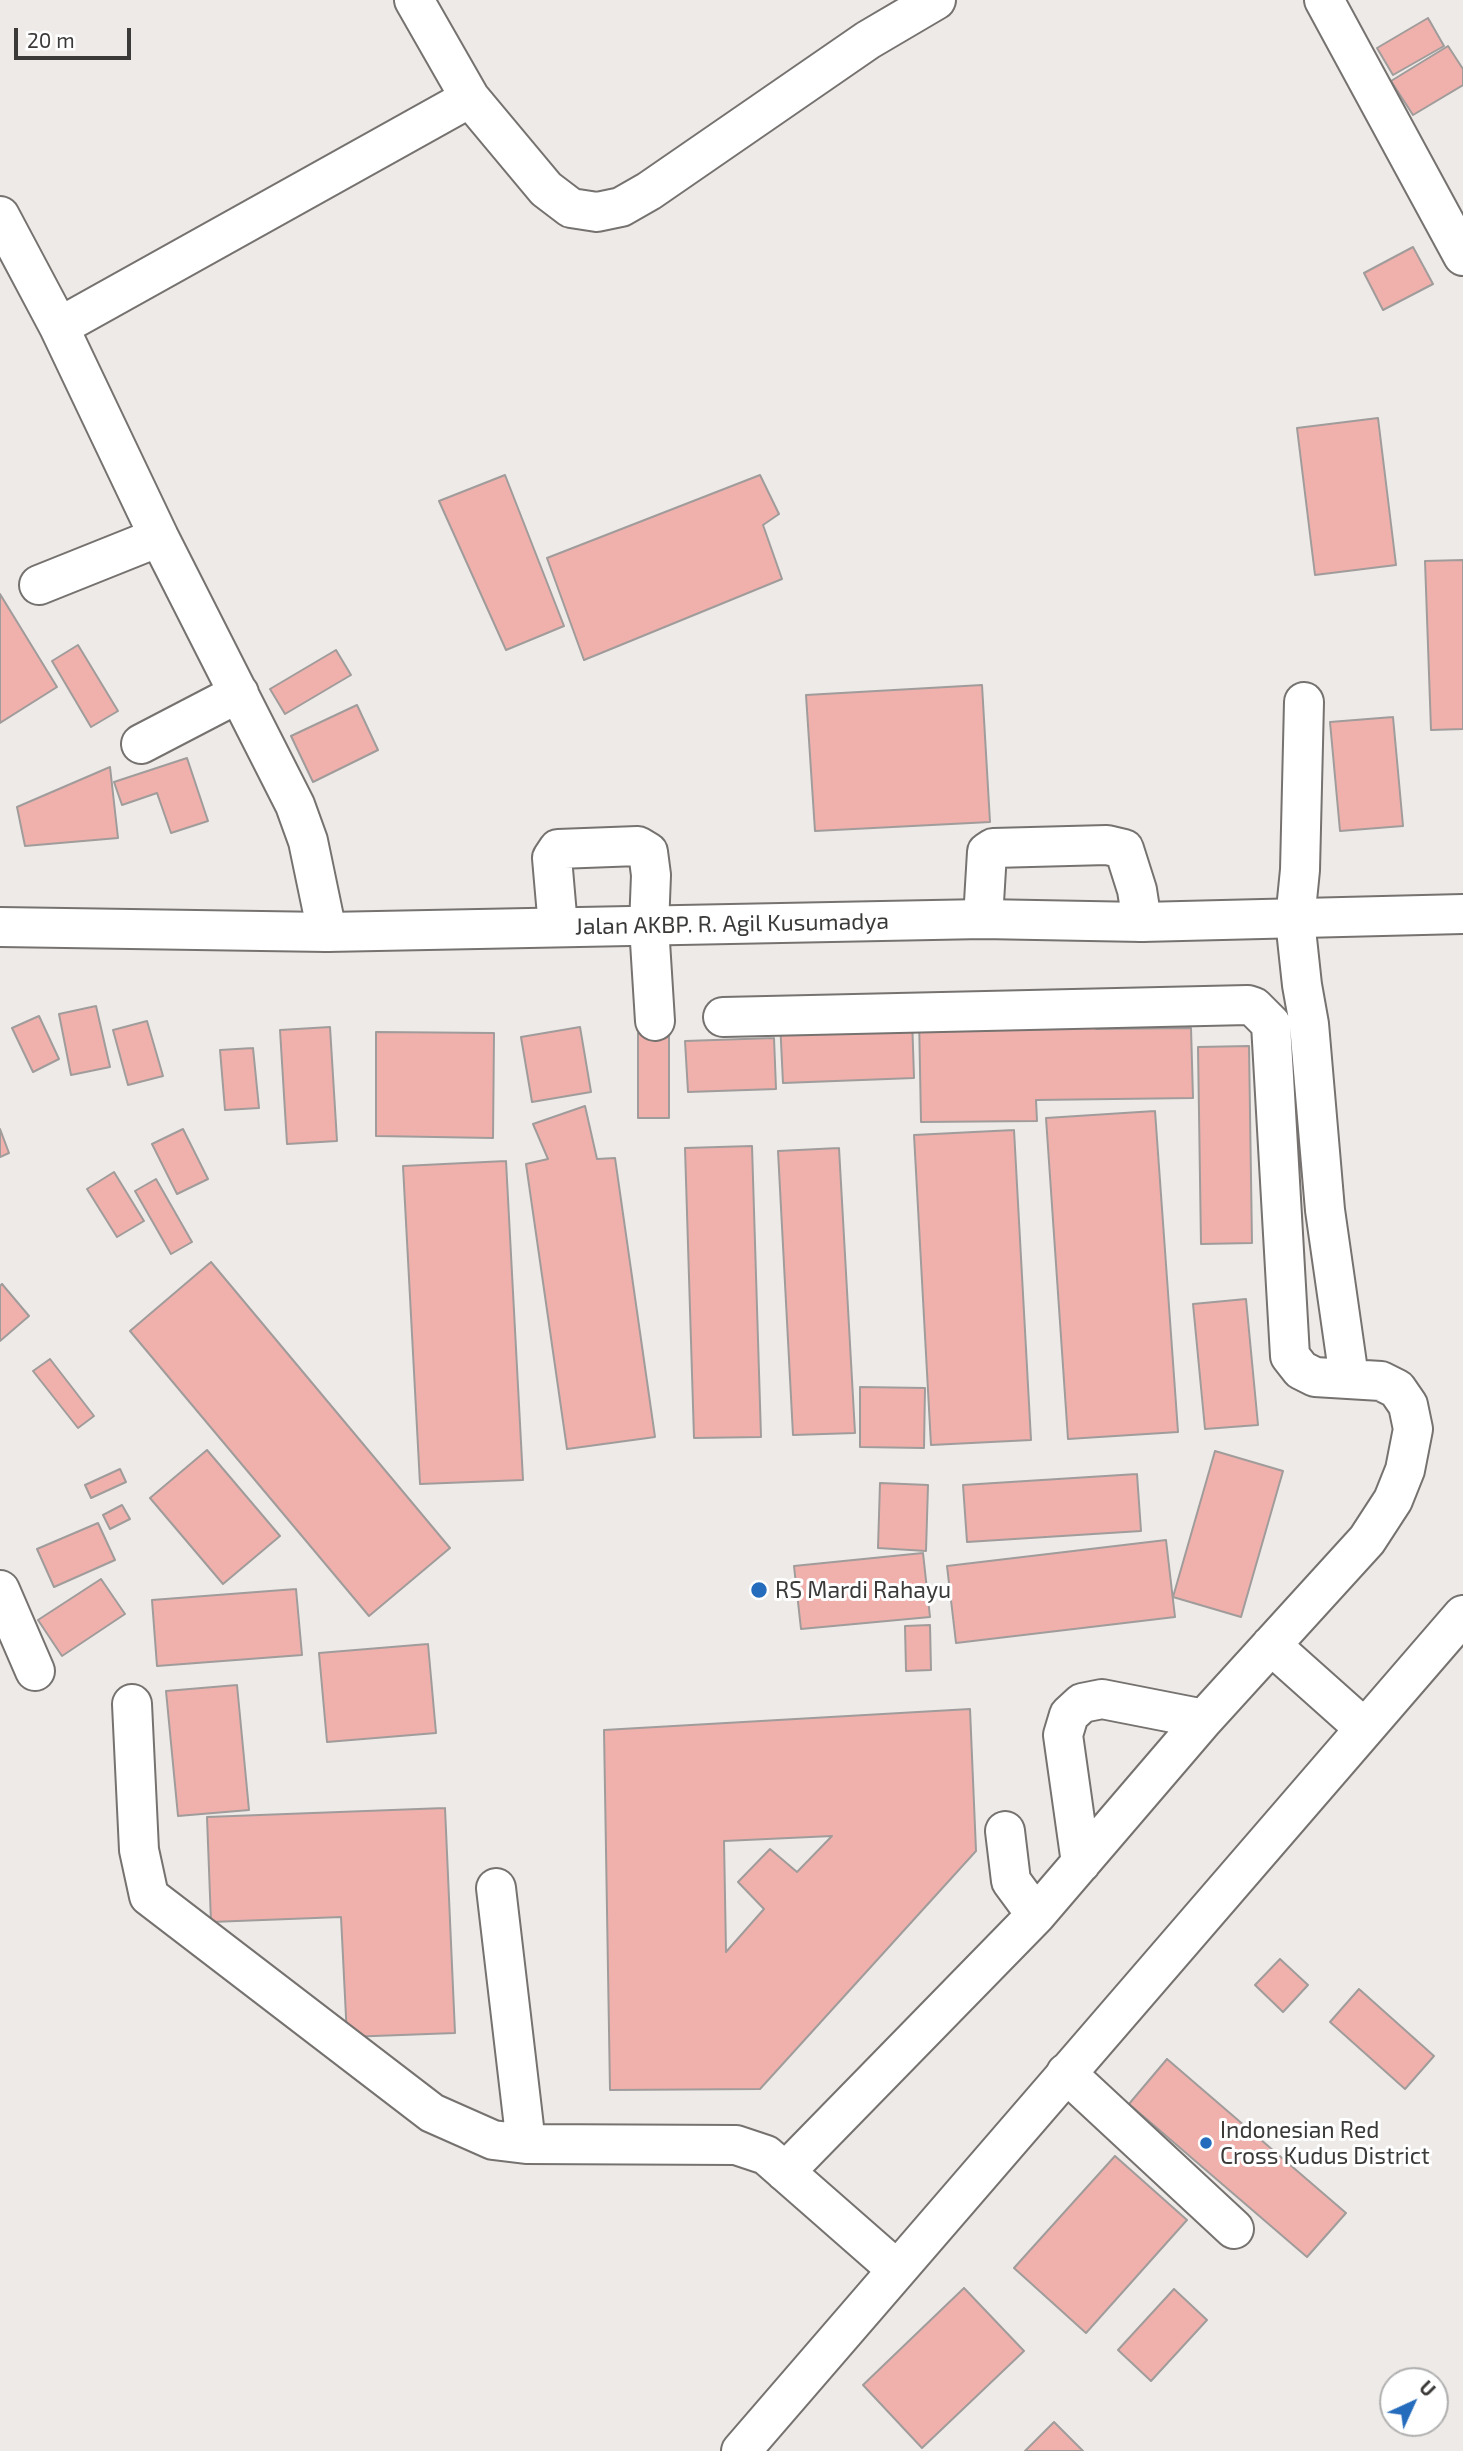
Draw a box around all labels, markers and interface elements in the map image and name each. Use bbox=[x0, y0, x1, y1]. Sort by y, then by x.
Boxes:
scale bar bbox=[18, 14, 135, 58]
text: 20 m bbox=[27, 27, 75, 52]
street label: Jalan AKBP. R. Agil Kusumadya bbox=[575, 907, 889, 941]
place label: RS Mardi Rahayu bbox=[775, 1576, 951, 1604]
marker: RS Mardi Rahayu bbox=[749, 1580, 769, 1600]
place label: Indonesian Red Cross Kudus District bbox=[1220, 2116, 1430, 2170]
marker: Indonesian Red Cross Kudus District bbox=[1198, 2135, 1214, 2151]
north arrow bbox=[1379, 2367, 1449, 2437]
text: U bbox=[1415, 2375, 1441, 2401]

